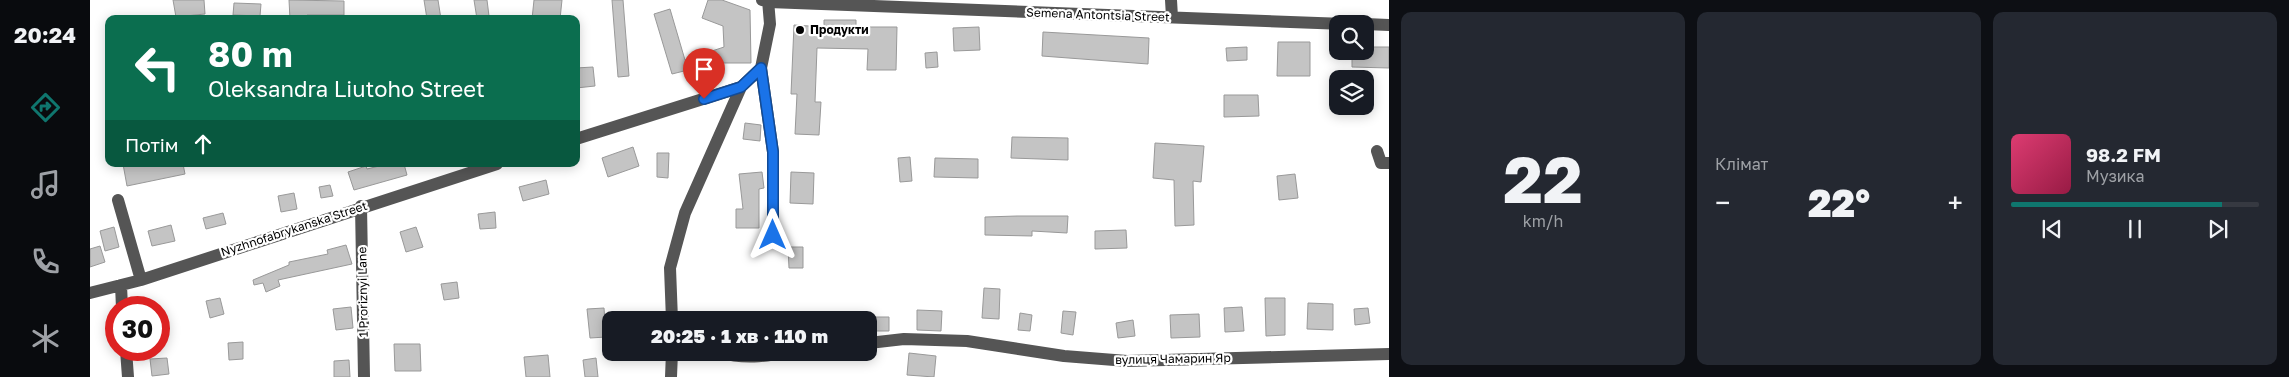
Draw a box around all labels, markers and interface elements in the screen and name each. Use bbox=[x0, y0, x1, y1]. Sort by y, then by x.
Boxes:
street label: Semena Antontsia Street bbox=[1026, 4, 1170, 25]
map controls bbox=[1329, 15, 1374, 115]
button: search bbox=[1329, 15, 1374, 60]
text: 20:24 bbox=[14, 21, 76, 48]
place label: Продукти bbox=[810, 22, 869, 37]
marker: Продукти bbox=[794, 24, 806, 36]
text: 80 m bbox=[208, 33, 293, 75]
icon: left bbox=[125, 35, 190, 100]
pin bbox=[683, 48, 725, 99]
icon: arrive bbox=[690, 55, 718, 83]
button: layers bbox=[1329, 70, 1374, 115]
text: Oleksandra Liutoho Street bbox=[208, 75, 485, 102]
icon: directions bbox=[28, 90, 63, 125]
icon: ahead bbox=[189, 130, 217, 158]
text: Потім bbox=[125, 133, 179, 156]
text: 22 bbox=[1503, 139, 1583, 217]
text: 98.2 FM bbox=[2086, 143, 2161, 166]
text: Клімат bbox=[1715, 154, 1768, 174]
text: Музика bbox=[2086, 166, 2145, 186]
icon: music bbox=[28, 167, 63, 202]
text: 22° bbox=[1808, 180, 1870, 225]
text: − bbox=[1715, 186, 1730, 219]
text: + bbox=[1948, 186, 1963, 219]
street label: Nyzhnofabrykanska Street bbox=[219, 198, 369, 259]
position arrow bbox=[746, 208, 798, 260]
text: km/h bbox=[1523, 211, 1563, 231]
icon: previous bbox=[2038, 215, 2066, 243]
icon: pause bbox=[2121, 215, 2149, 243]
icon: next bbox=[2204, 215, 2232, 243]
icon: phone bbox=[28, 244, 63, 279]
street label: 1 Proriznyi Lane bbox=[354, 247, 371, 337]
speed limit sign: 30 bbox=[105, 296, 170, 361]
icon: climate bbox=[28, 321, 63, 356]
text: 20:25 · 1 хв · 110 m bbox=[651, 324, 828, 347]
street label: вулиця Чамарин Яр bbox=[1115, 350, 1231, 367]

